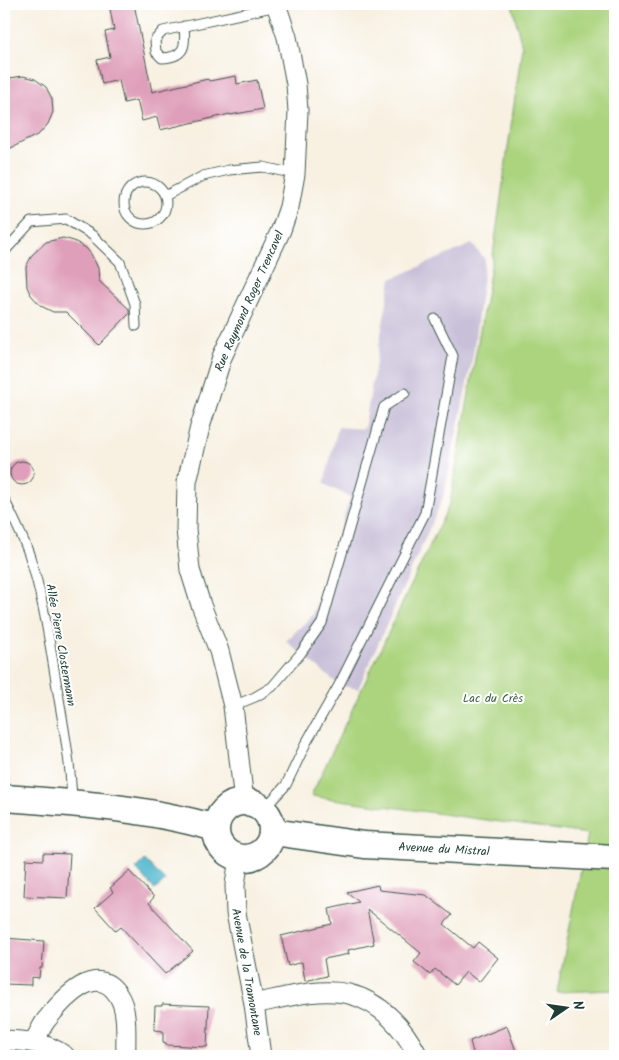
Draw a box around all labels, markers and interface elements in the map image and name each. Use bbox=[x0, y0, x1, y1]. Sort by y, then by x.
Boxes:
street label: Rue Raymond Roger Trencavel bbox=[210, 228, 289, 375]
street label: Allée Pierre Clostermann bbox=[40, 582, 81, 708]
park label: Lac du Crès bbox=[463, 689, 523, 708]
street label: Avenue du Mistral bbox=[398, 838, 490, 861]
street label: Avenue de la Tramontane bbox=[226, 907, 267, 1038]
north arrow bbox=[542, 982, 592, 1032]
text: N bbox=[566, 999, 589, 1012]

